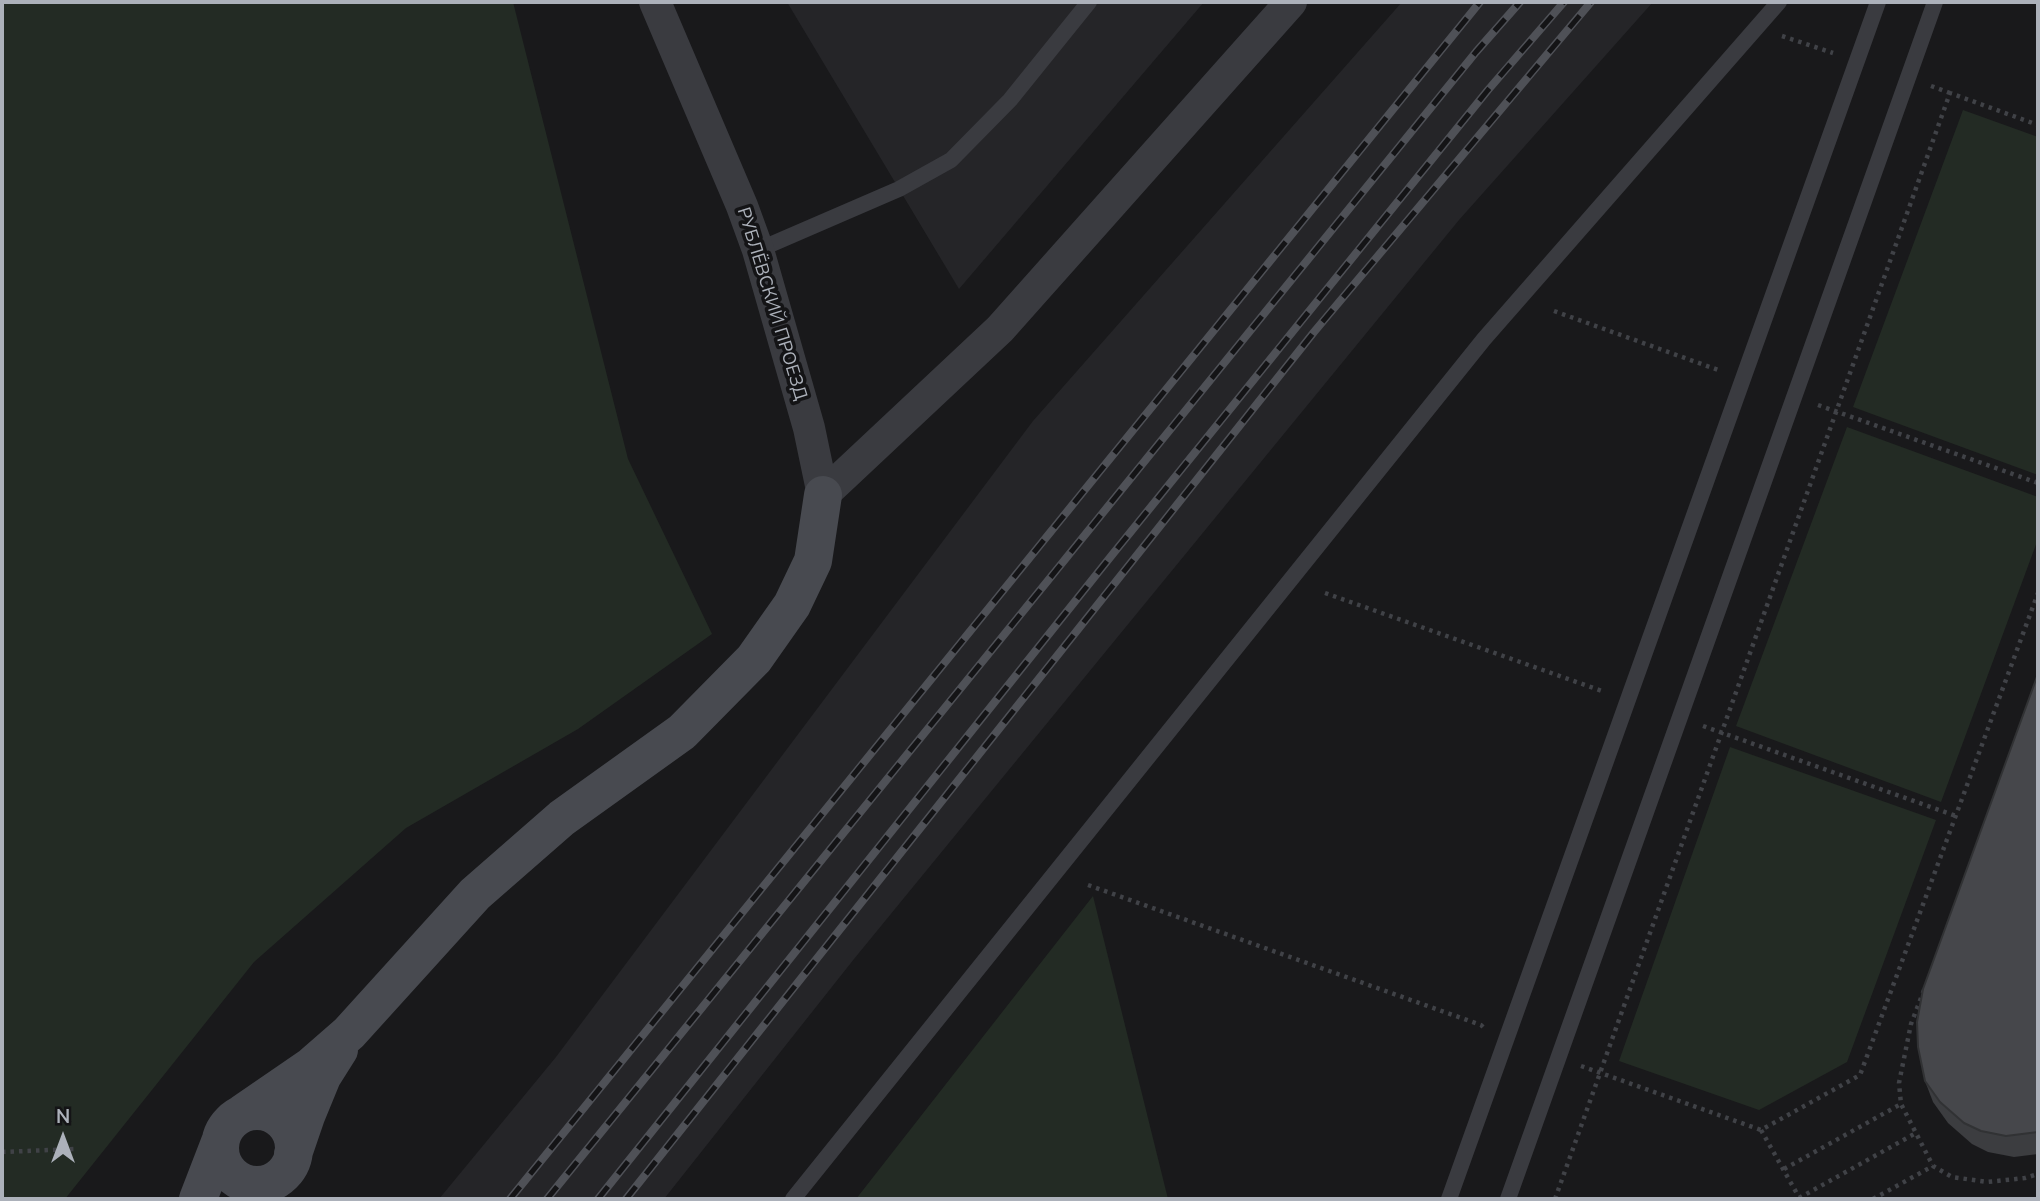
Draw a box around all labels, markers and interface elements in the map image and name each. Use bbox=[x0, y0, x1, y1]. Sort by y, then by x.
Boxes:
street label: РУБЛЁВСКИЙ ПРОЕЗД bbox=[731, 205, 811, 403]
north arrow bbox=[28, 1103, 98, 1173]
text: N bbox=[56, 1104, 70, 1130]

